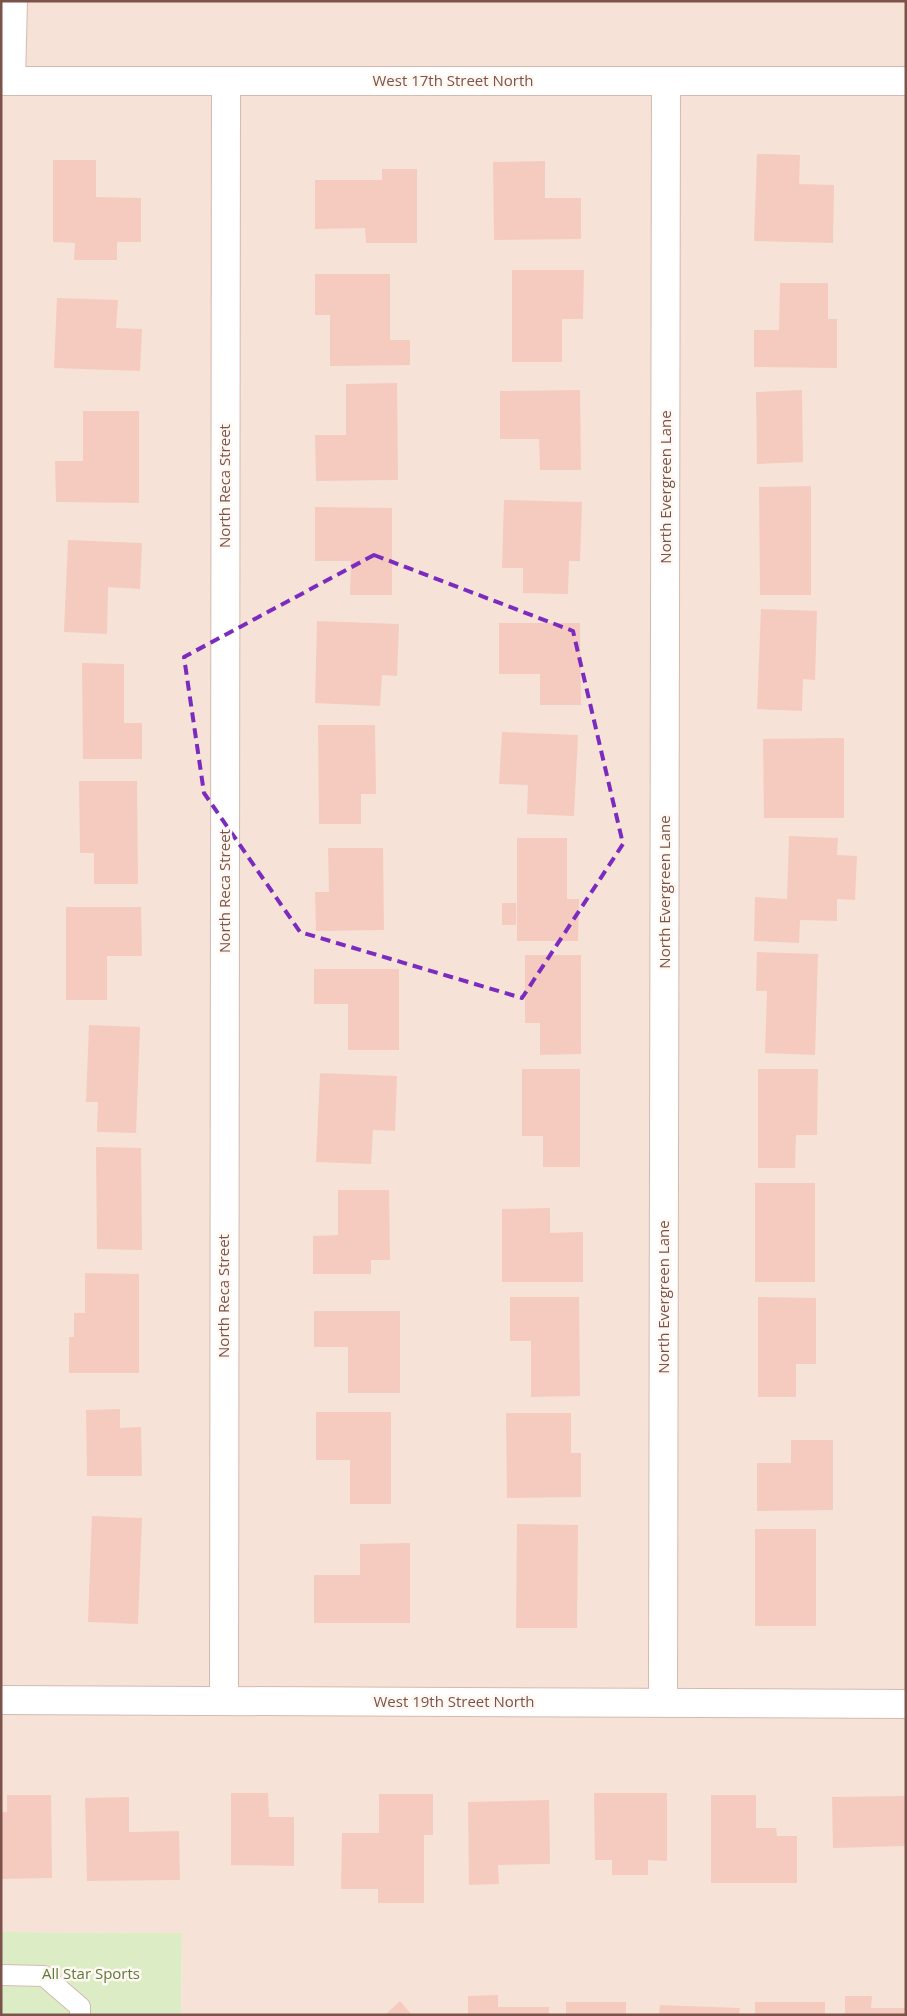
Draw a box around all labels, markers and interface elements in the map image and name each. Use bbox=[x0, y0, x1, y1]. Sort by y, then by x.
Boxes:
street label: West 17th Street North bbox=[372, 70, 534, 90]
street label: North Evergreen Lane bbox=[655, 410, 675, 564]
street label: North Reca Street bbox=[214, 424, 234, 548]
street label: North Evergreen Lane bbox=[654, 815, 674, 969]
street label: North Reca Street bbox=[214, 829, 234, 953]
street label: North Evergreen Lane bbox=[653, 1220, 673, 1374]
street label: North Reca Street bbox=[213, 1234, 233, 1358]
street label: West 19th Street North bbox=[373, 1691, 535, 1711]
park label: All Star Sports bbox=[42, 1963, 140, 1983]

